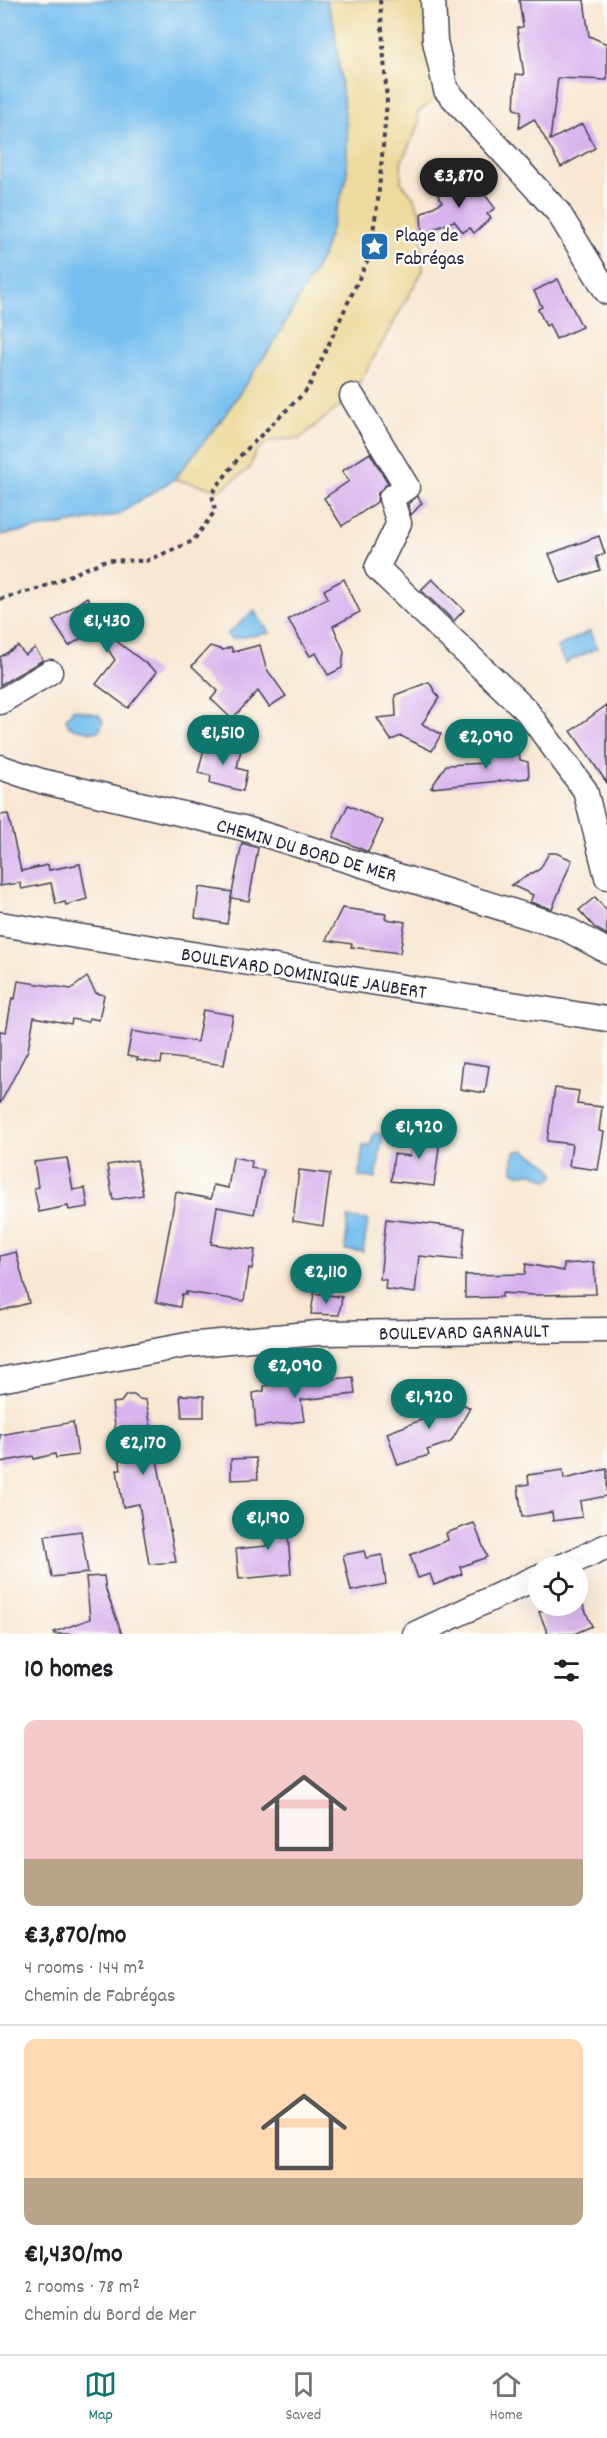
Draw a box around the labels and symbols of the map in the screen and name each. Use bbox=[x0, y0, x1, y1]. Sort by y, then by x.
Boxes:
pin: €3,870 bbox=[410, 158, 508, 209]
place label: Plage de Fabrégas bbox=[395, 223, 465, 274]
place icon: Plage de Fabrégas bbox=[358, 230, 390, 262]
pin: €1,430 bbox=[58, 603, 156, 654]
pin: €1,510 bbox=[174, 715, 272, 766]
pin: €2,090 bbox=[437, 719, 535, 770]
street label: CHEMIN DU BORD DE MER bbox=[213, 813, 400, 891]
street label: BOULEVARD DOMINIQUE JAUBERT bbox=[179, 942, 428, 1008]
pin: €1,920 bbox=[370, 1109, 468, 1160]
pin: €2,110 bbox=[277, 1254, 375, 1305]
street label: BOULEVARD GARNAULT bbox=[379, 1319, 549, 1349]
pin: €2,090 bbox=[246, 1348, 344, 1399]
pin: €1,920 bbox=[380, 1379, 478, 1430]
pin: €2,170 bbox=[94, 1425, 192, 1476]
pin: €1,190 bbox=[219, 1500, 317, 1551]

